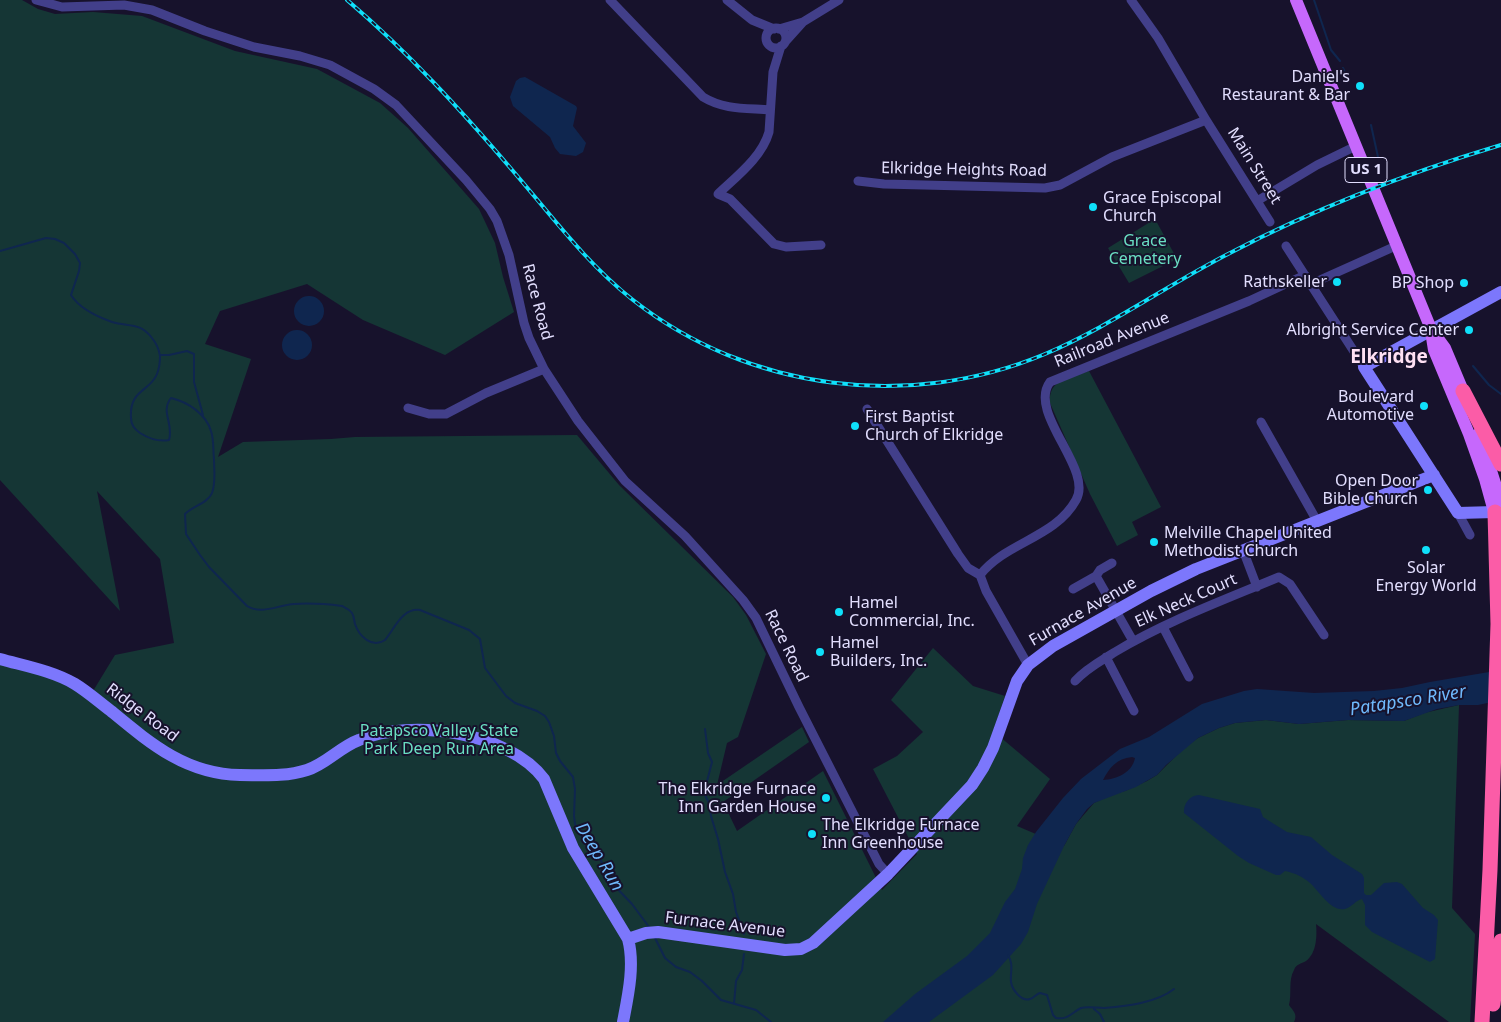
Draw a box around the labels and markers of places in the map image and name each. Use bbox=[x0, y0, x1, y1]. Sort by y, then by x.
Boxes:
place label: Daniel's Restaurant & Bar bbox=[1222, 67, 1350, 105]
marker: Daniel's Restaurant & Bar bbox=[1354, 80, 1366, 92]
place label: Grace Episcopal Church bbox=[1103, 188, 1222, 226]
marker: Grace Episcopal Church bbox=[1087, 201, 1099, 213]
place label: Rathskeller bbox=[1243, 272, 1327, 292]
place label: BP Shop bbox=[1392, 273, 1454, 293]
marker: Rathskeller bbox=[1331, 276, 1343, 288]
marker: BP Shop bbox=[1458, 277, 1470, 289]
place label: Albright Service Center bbox=[1286, 320, 1459, 340]
marker: Albright Service Center bbox=[1463, 324, 1475, 336]
place label: Boulevard Automotive bbox=[1327, 387, 1414, 425]
marker: Boulevard Automotive bbox=[1418, 400, 1430, 412]
place label: First Baptist Church of Elkridge bbox=[865, 407, 1003, 445]
marker: First Baptist Church of Elkridge bbox=[849, 420, 861, 432]
place label: Open Door Bible Church bbox=[1323, 471, 1418, 509]
marker: Open Door Bible Church bbox=[1422, 484, 1434, 496]
place label: Melville Chapel United Methodist Church bbox=[1164, 523, 1332, 561]
marker: Melville Chapel United Methodist Church bbox=[1148, 536, 1160, 548]
marker: Solar Energy World bbox=[1420, 544, 1432, 556]
place label: Solar Energy World bbox=[1375, 558, 1477, 596]
place label: Hamel Commercial, Inc. bbox=[849, 593, 975, 631]
marker: Hamel Commercial, Inc. bbox=[833, 606, 845, 618]
place label: Hamel Builders, Inc. bbox=[830, 633, 927, 671]
marker: Hamel Builders, Inc. bbox=[814, 646, 826, 658]
place label: The Elkridge Furnace Inn Garden House bbox=[658, 779, 816, 817]
marker: The Elkridge Furnace Inn Garden House bbox=[820, 792, 832, 804]
place label: The Elkridge Furnace Inn Greenhouse bbox=[822, 815, 980, 853]
marker: The Elkridge Furnace Inn Greenhouse bbox=[806, 828, 818, 840]

